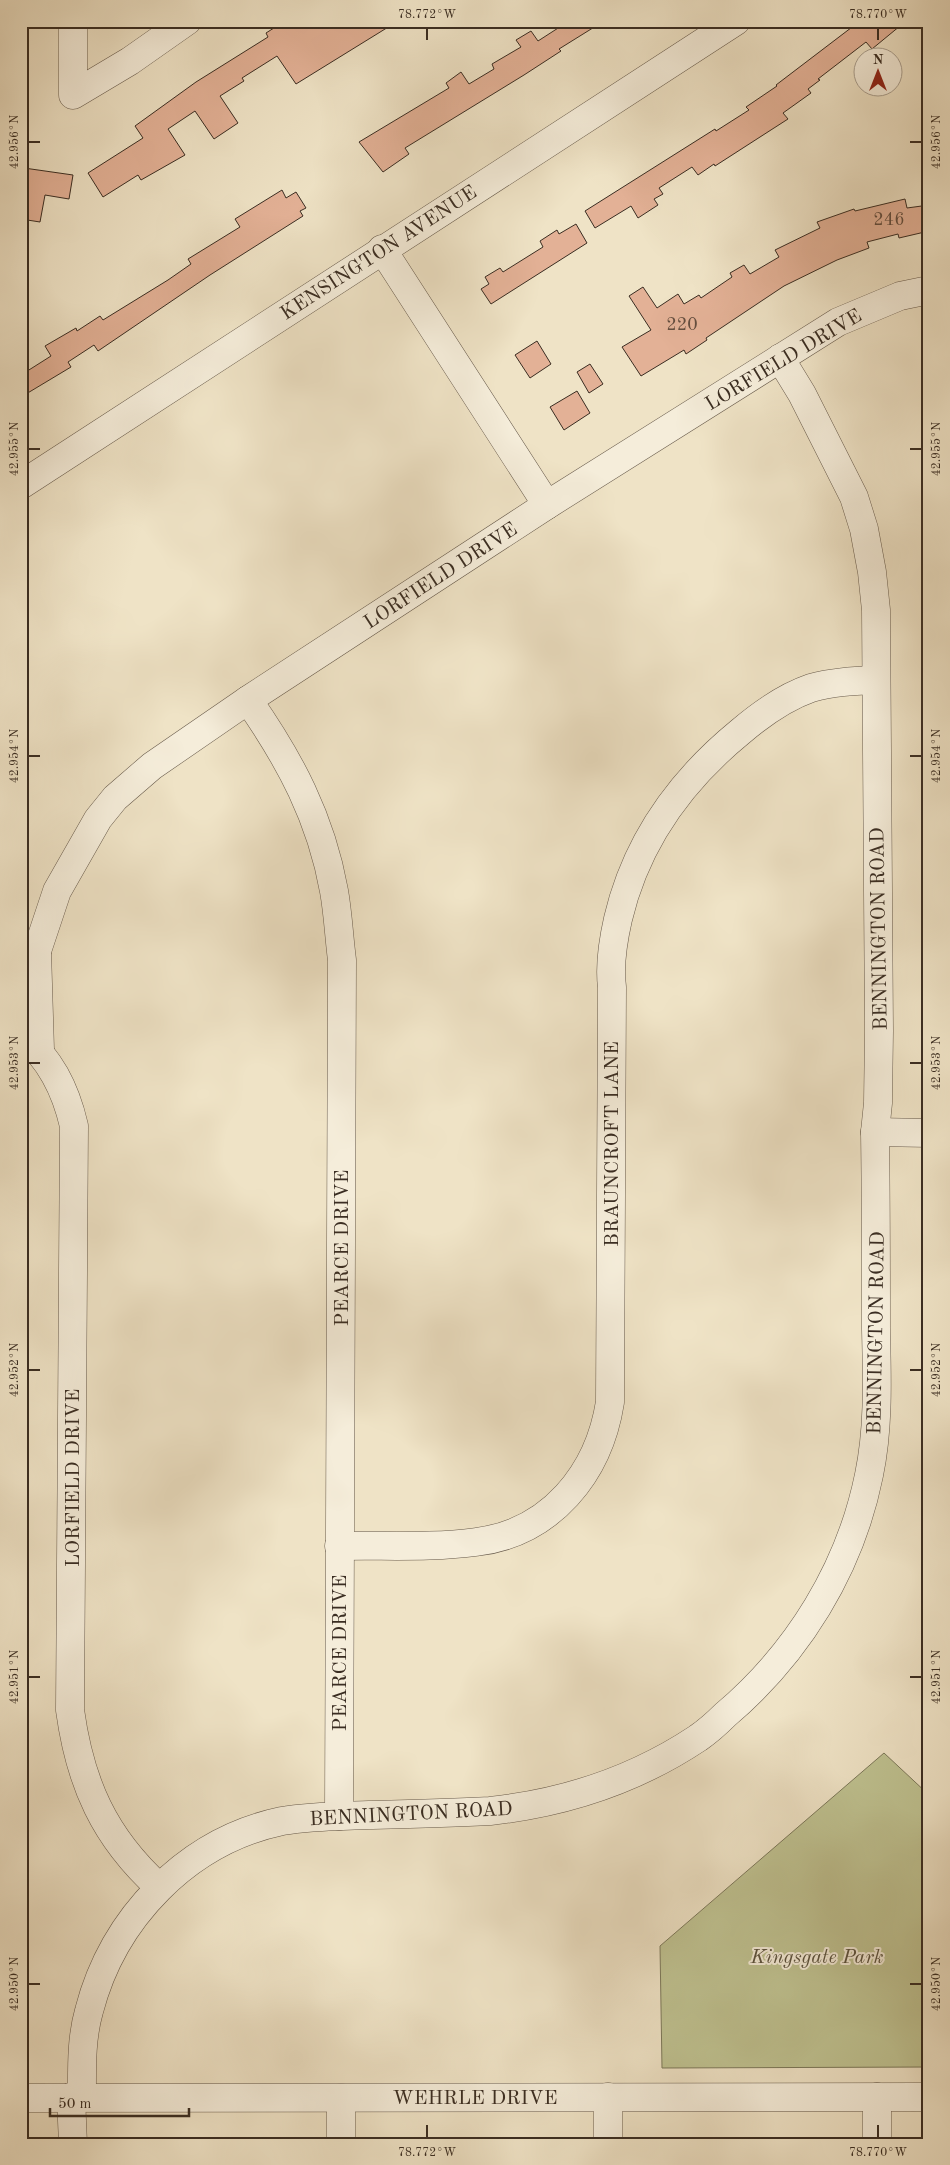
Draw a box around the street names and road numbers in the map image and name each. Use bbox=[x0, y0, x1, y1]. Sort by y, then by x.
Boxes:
street label: KENSINGTON AVENUE bbox=[277, 183, 481, 325]
street label: LORFIELD DRIVE bbox=[702, 306, 866, 415]
street label: LORFIELD DRIVE bbox=[361, 520, 521, 634]
street label: BENNINGTON ROAD bbox=[868, 827, 892, 1031]
street label: BRAUNCROFT LANE bbox=[603, 1041, 623, 1247]
street label: PEARCE DRIVE bbox=[333, 1170, 353, 1326]
street label: BENNINGTON ROAD bbox=[865, 1231, 889, 1435]
street label: LORFIELD DRIVE bbox=[64, 1389, 84, 1567]
street label: PEARCE DRIVE bbox=[331, 1575, 351, 1731]
street label: BENNINGTON ROAD bbox=[309, 1800, 513, 1830]
street label: WEHRLE DRIVE bbox=[392, 2089, 558, 2109]

